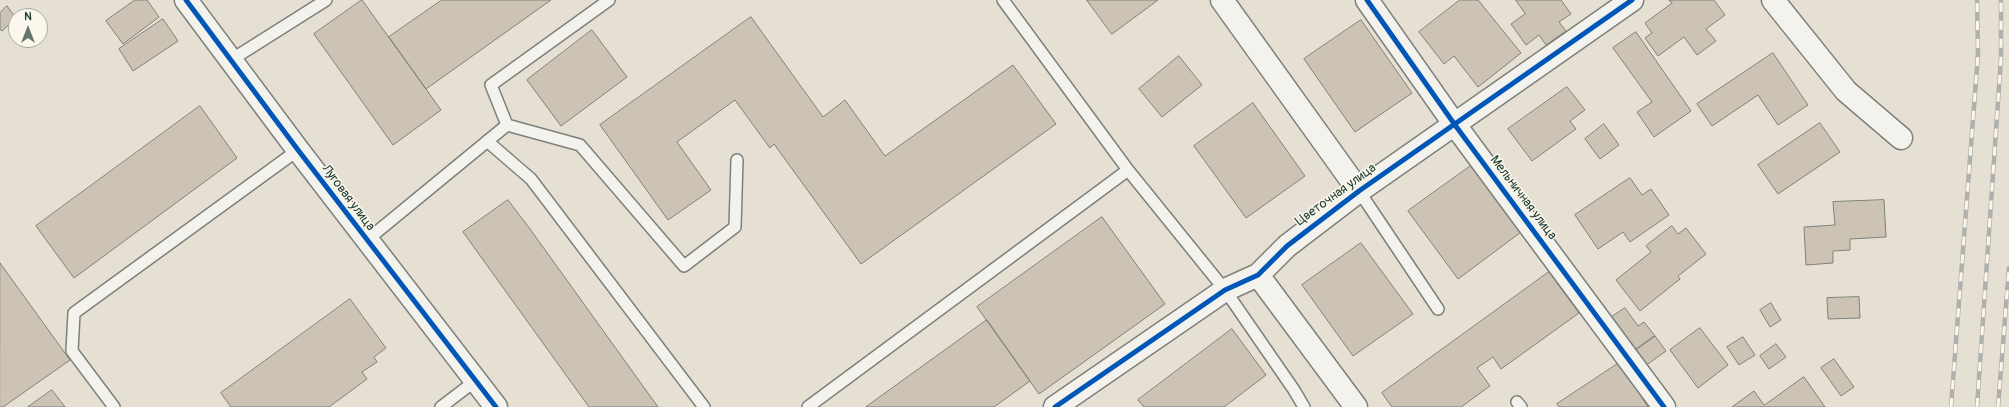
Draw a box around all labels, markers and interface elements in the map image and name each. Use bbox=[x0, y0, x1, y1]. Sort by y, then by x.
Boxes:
north arrow bbox=[8, 8, 48, 48]
text: N bbox=[24, 10, 32, 23]
street label: Мельничная улица bbox=[1486, 153, 1560, 243]
street label: Цветочная улица bbox=[1293, 160, 1379, 230]
street label: Луговая улица bbox=[318, 162, 378, 234]

